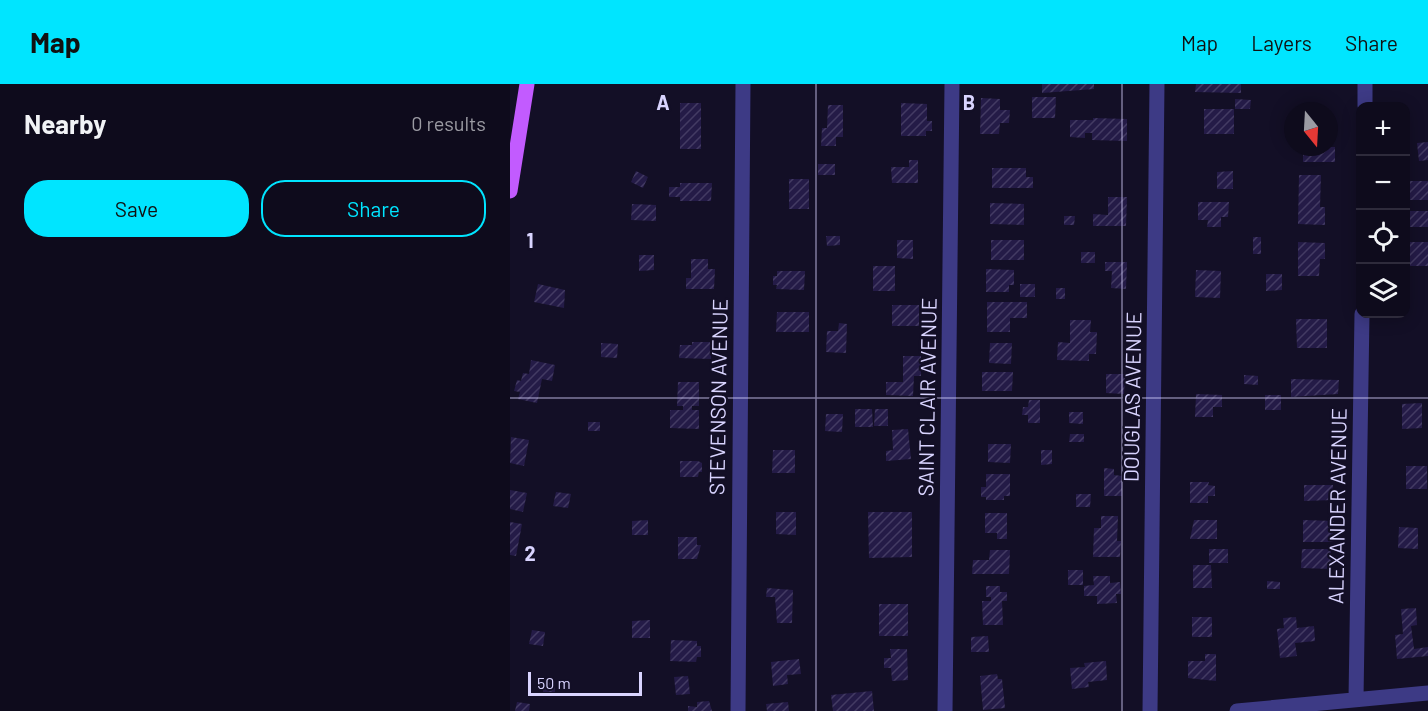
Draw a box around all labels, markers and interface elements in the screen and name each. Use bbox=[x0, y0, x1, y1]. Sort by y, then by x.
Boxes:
text: Map bbox=[30, 25, 81, 59]
text: Map bbox=[1181, 30, 1218, 55]
text: Layers bbox=[1251, 30, 1312, 55]
text: Share bbox=[1345, 30, 1398, 55]
text: A bbox=[656, 90, 670, 114]
text: B bbox=[963, 90, 975, 114]
north arrow bbox=[1284, 102, 1338, 156]
map controls bbox=[1356, 102, 1410, 318]
button: + bbox=[1356, 102, 1410, 156]
text: Nearby bbox=[24, 108, 106, 139]
text: 0 results bbox=[411, 111, 486, 135]
button: − bbox=[1356, 156, 1410, 210]
button: Save bbox=[24, 180, 249, 237]
button: Share bbox=[261, 180, 486, 237]
button: locate bbox=[1356, 210, 1410, 264]
text: 1 bbox=[526, 228, 534, 252]
button: layers bbox=[1356, 264, 1410, 318]
street label: SAINT CLAIR AVENUE bbox=[912, 297, 941, 496]
street label: STEVENSON AVENUE bbox=[703, 299, 732, 495]
street label: DOUGLAS AVENUE bbox=[1118, 312, 1145, 482]
street label: ALEXANDER AVENUE bbox=[1322, 408, 1351, 604]
text: 2 bbox=[524, 541, 536, 565]
scale bar bbox=[528, 669, 642, 696]
text: 50 m bbox=[537, 673, 571, 692]

